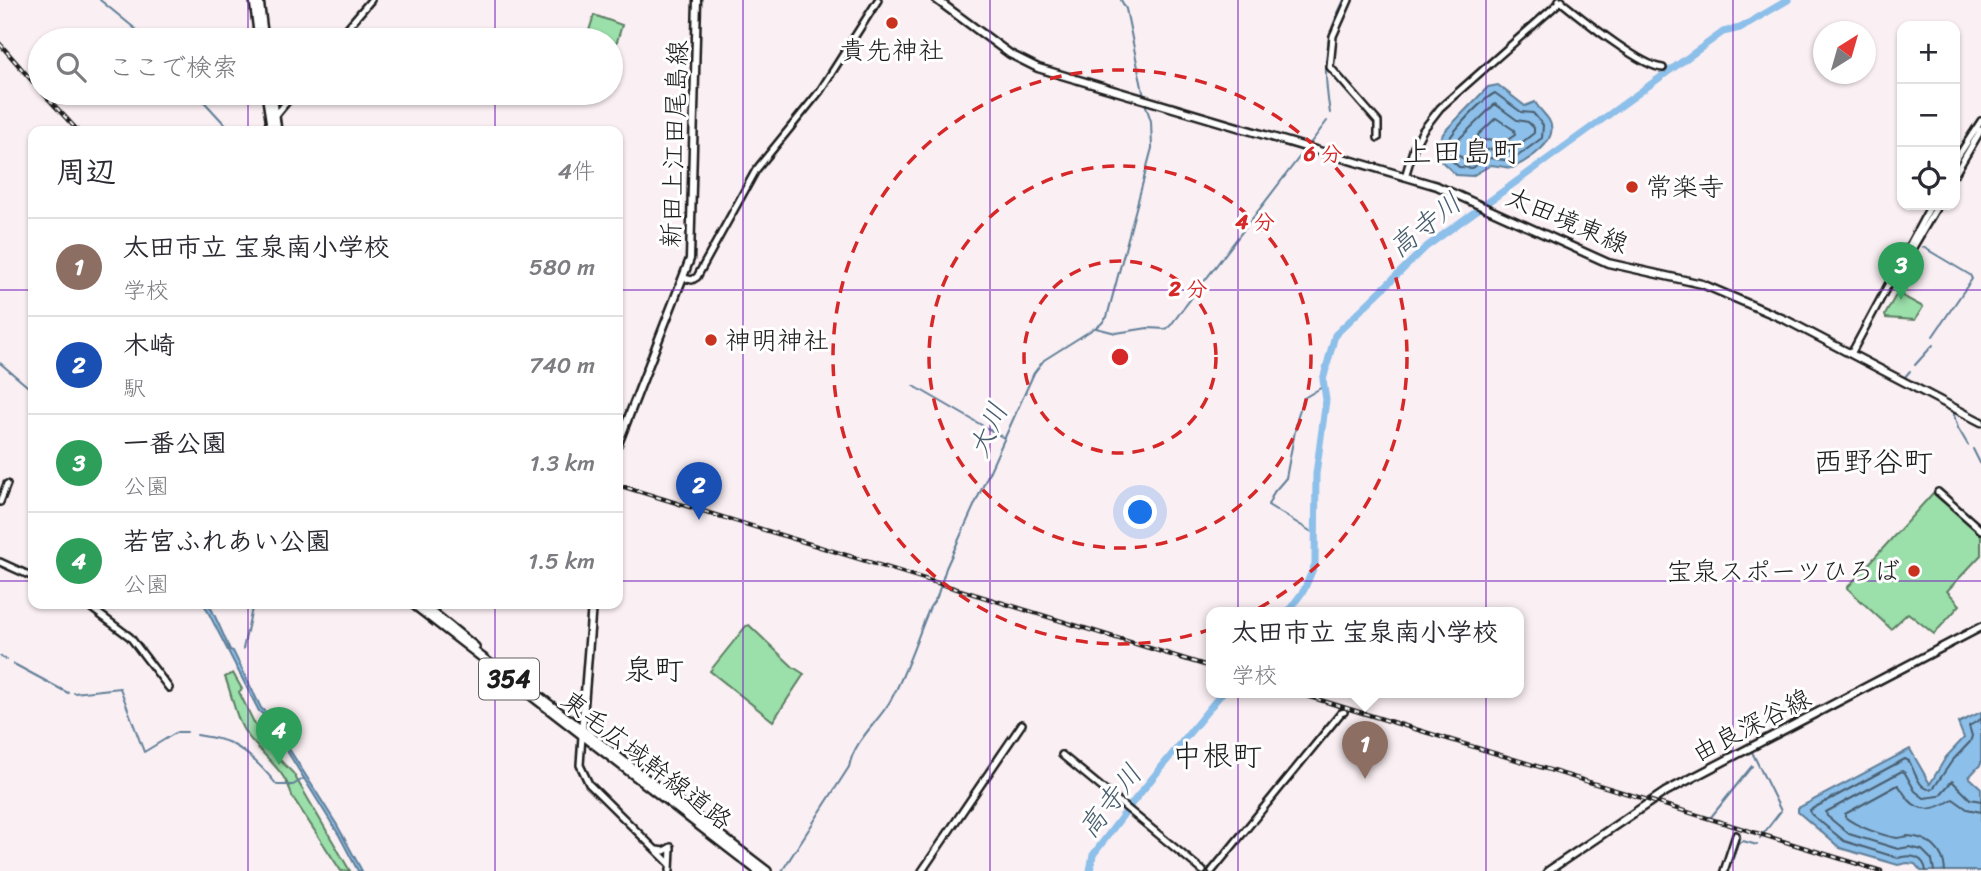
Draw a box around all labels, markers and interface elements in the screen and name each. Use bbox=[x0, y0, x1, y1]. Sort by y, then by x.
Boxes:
marker: 貴先神社 bbox=[884, 15, 900, 31]
north arrow bbox=[1813, 21, 1876, 84]
map controls bbox=[1897, 21, 1960, 210]
button: + bbox=[1897, 21, 1960, 84]
place label: 貴先神社 bbox=[840, 27, 944, 73]
search box bbox=[28, 28, 623, 105]
street label: 新田上江田尾島線 bbox=[647, 39, 701, 249]
text: ここで検索 bbox=[108, 44, 238, 90]
icon: search bbox=[52, 48, 90, 86]
button: − bbox=[1897, 84, 1960, 147]
district label: 上田島町 bbox=[1402, 125, 1522, 179]
text: 6 分 bbox=[1303, 135, 1342, 173]
text: 周辺 bbox=[56, 145, 116, 199]
button: locate bbox=[1897, 147, 1960, 210]
text: 4件 bbox=[558, 151, 595, 192]
place label: 常楽寺 bbox=[1646, 164, 1724, 210]
street label: 太田境東線 bbox=[1498, 173, 1636, 267]
marker: 常楽寺 bbox=[1624, 179, 1640, 195]
water label: 高寺川 bbox=[1377, 180, 1473, 270]
text: 4 分 bbox=[1234, 203, 1275, 241]
text: 太田市立 宝泉南小学校 bbox=[123, 224, 390, 270]
pin: 3 bbox=[1878, 242, 1924, 300]
text: 1 bbox=[74, 247, 84, 288]
text: 580 m bbox=[529, 247, 595, 288]
text: 学校 bbox=[123, 270, 169, 311]
text: 2 分 bbox=[1168, 270, 1207, 308]
place label: 神明神社 bbox=[725, 317, 829, 363]
text: 木崎 bbox=[123, 322, 175, 368]
marker: 神明神社 bbox=[703, 332, 719, 348]
text: 2 bbox=[72, 345, 86, 386]
text: 740 m bbox=[529, 345, 595, 386]
centre of rings bbox=[1108, 345, 1132, 369]
text: 駅 bbox=[123, 368, 146, 409]
water label: 大川 bbox=[954, 394, 1022, 466]
text: 一番公園 bbox=[123, 420, 227, 466]
district label: 西野谷町 bbox=[1813, 435, 1933, 489]
text: 3 bbox=[73, 443, 85, 484]
text: 1.3 km bbox=[530, 443, 595, 484]
pin: 2 bbox=[676, 462, 722, 520]
text: 公園 bbox=[123, 466, 169, 507]
your location bbox=[1123, 495, 1157, 529]
text: 若宮ふれあい公園 bbox=[123, 518, 331, 564]
text: 4 bbox=[72, 541, 86, 582]
text: 1.5 km bbox=[528, 541, 595, 582]
place label: 宝泉スポーツひろば bbox=[1667, 548, 1900, 594]
marker: 宝泉スポーツひろば bbox=[1906, 563, 1922, 579]
text: 公園 bbox=[123, 564, 169, 605]
popup bbox=[1206, 607, 1524, 698]
text: 太田市立 宝泉南小学校 bbox=[1232, 609, 1498, 655]
district label: 泉町 bbox=[624, 643, 684, 697]
text: 学校 bbox=[1232, 655, 1278, 696]
road number: 354 bbox=[479, 658, 539, 700]
street label: 由良深谷線 bbox=[1683, 675, 1819, 775]
street label: 東毛広域幹線道路 bbox=[551, 678, 743, 842]
pin: 4 bbox=[256, 707, 302, 765]
pin: 1 bbox=[1342, 721, 1388, 779]
district label: 中根町 bbox=[1172, 729, 1262, 783]
water label: 高寺川 bbox=[1065, 753, 1155, 849]

